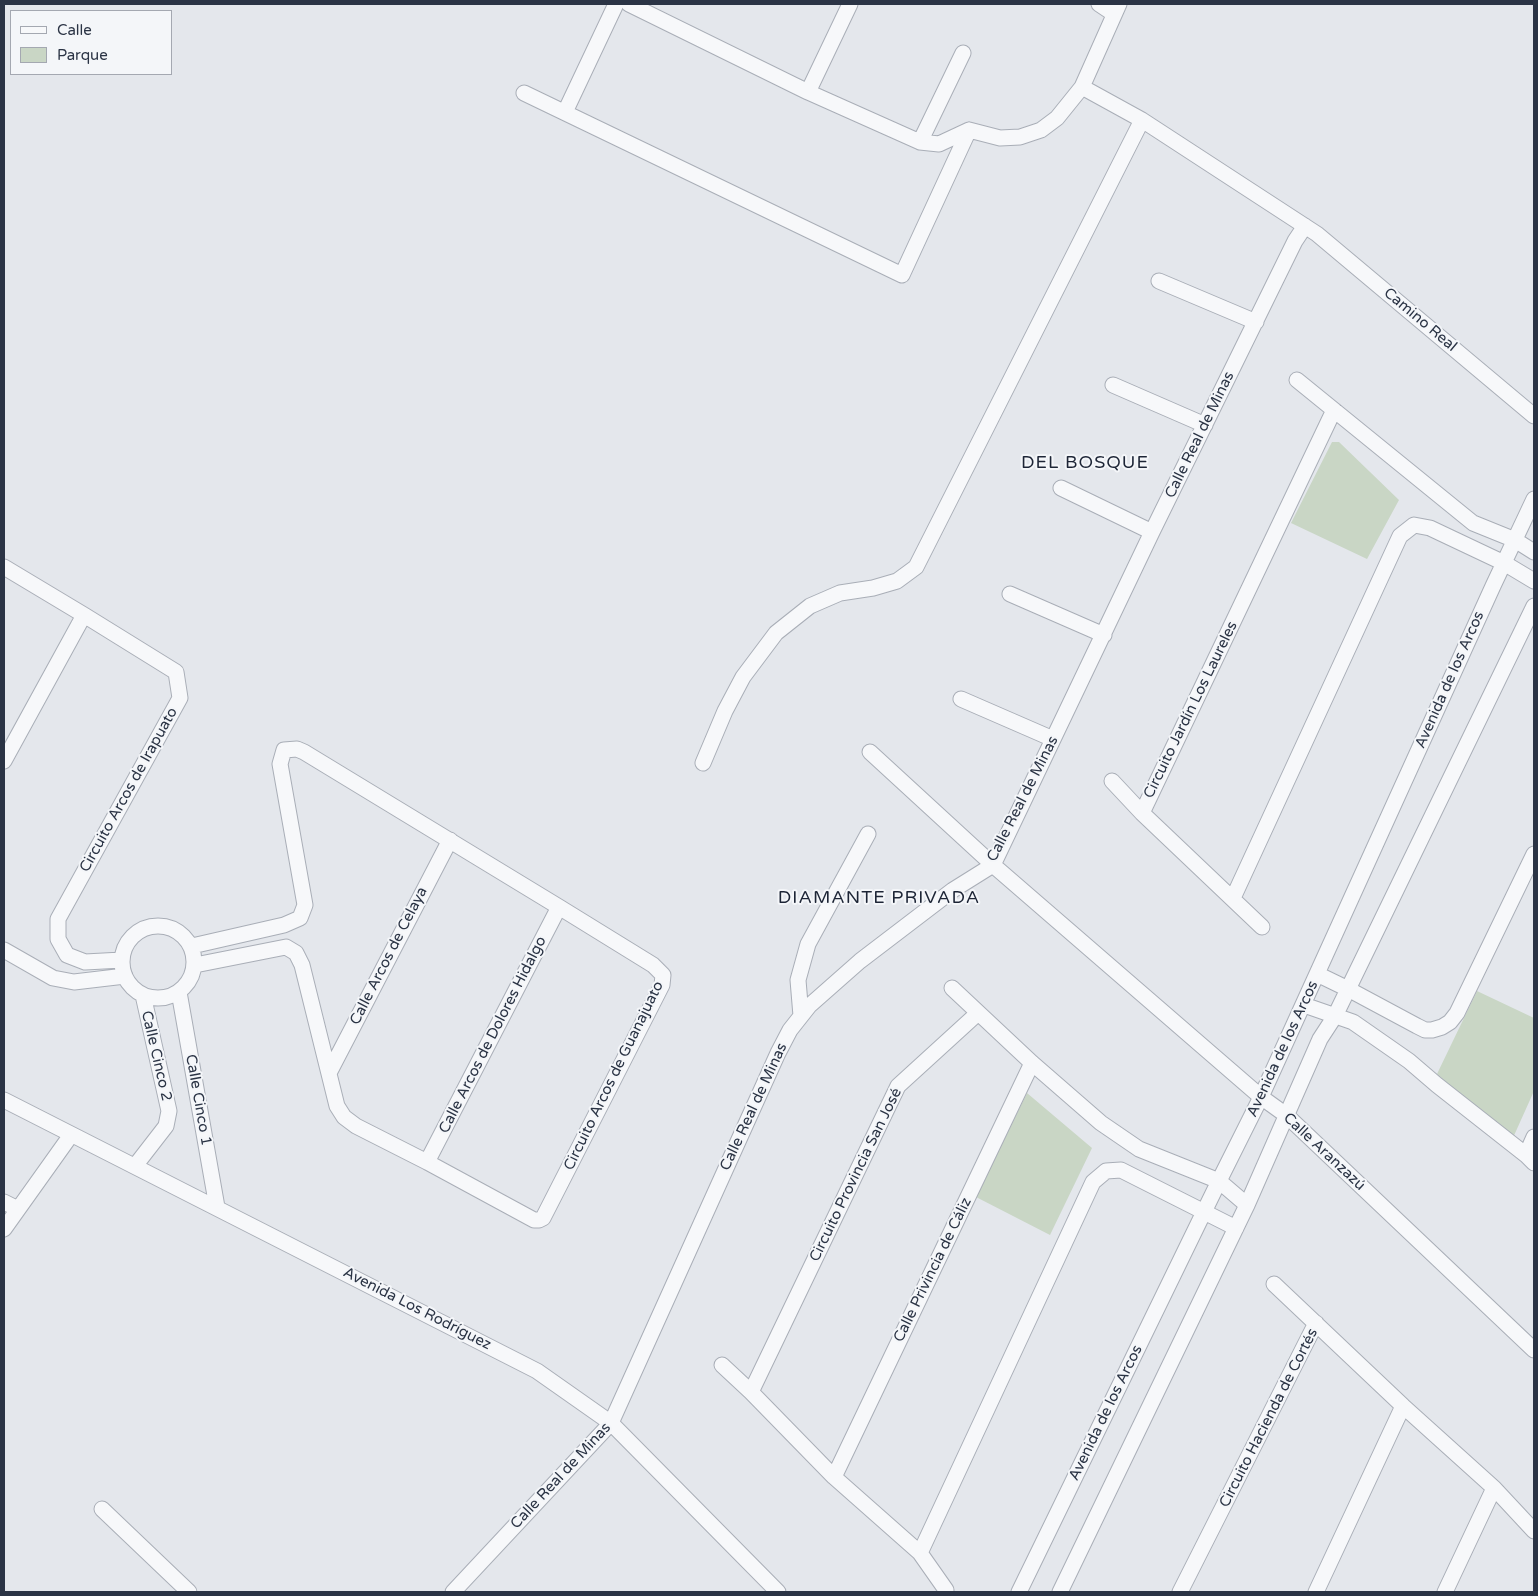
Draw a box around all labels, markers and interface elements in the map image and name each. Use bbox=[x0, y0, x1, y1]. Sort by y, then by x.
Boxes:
legend bbox=[10, 10, 172, 75]
text: Calle bbox=[57, 21, 92, 39]
text: Parque bbox=[57, 46, 108, 64]
street label: Camino Real bbox=[1380, 284, 1460, 356]
street label: Calle Real de Minas bbox=[1162, 369, 1238, 501]
district label: DEL BOSQUE bbox=[1020, 452, 1150, 474]
street label: Avenida de los Arcos bbox=[1412, 609, 1488, 751]
street label: Circuito Jardín Los Laureles bbox=[1140, 619, 1242, 801]
street label: Circuito Arcos de Irapuato bbox=[76, 704, 182, 876]
street label: Calle Real de Minas bbox=[984, 733, 1062, 865]
street label: Calle Arcos de Celaya bbox=[346, 884, 432, 1028]
district label: DIAMANTE PRIVADA bbox=[776, 887, 982, 909]
street label: Calle Arcos de Dolores Hidalgo bbox=[435, 934, 551, 1136]
street label: Circuito Arcos de Guanajuato bbox=[560, 978, 668, 1174]
street label: Avenida de los Arcos bbox=[1243, 978, 1323, 1120]
street label: Calle Cinco 2 bbox=[137, 1009, 175, 1103]
street label: Calle Real de Minas bbox=[717, 1040, 791, 1174]
street label: Calle Cinco 1 bbox=[181, 1053, 215, 1147]
street label: Circuito Provincia San José bbox=[806, 1085, 906, 1265]
street label: Calle Aranzazú bbox=[1279, 1109, 1369, 1195]
street label: Calle Privincia de Cáliz bbox=[890, 1195, 976, 1345]
street label: Avenida Los Rodríguez bbox=[340, 1264, 494, 1354]
street label: Circuito Hacienda de Cortés bbox=[1216, 1326, 1322, 1510]
street label: Avenida de los Arcos bbox=[1065, 1342, 1147, 1484]
street label: Calle Real de Minas bbox=[507, 1419, 615, 1533]

